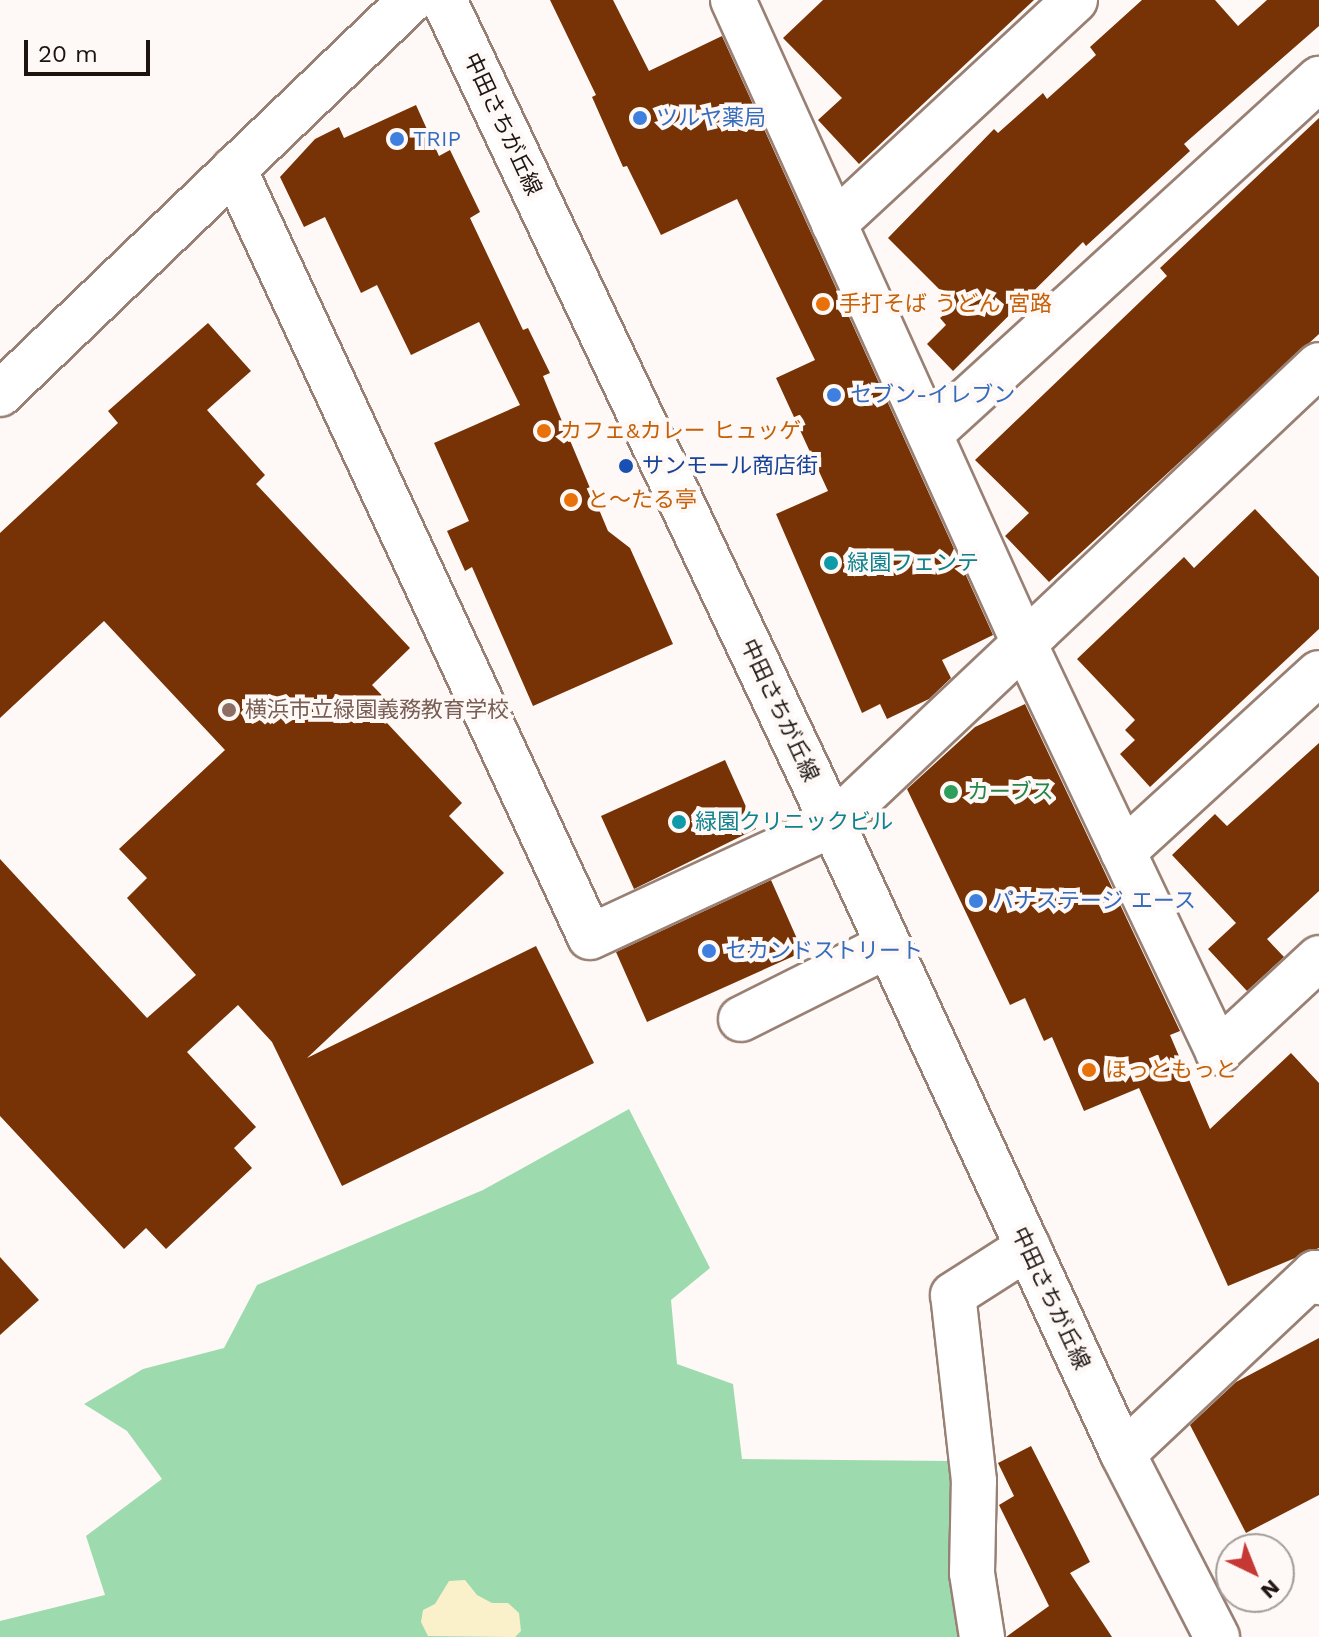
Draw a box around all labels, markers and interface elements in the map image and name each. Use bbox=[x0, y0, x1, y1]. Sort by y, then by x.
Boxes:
scale bar bbox=[28, 24, 154, 74]
text: 20 m bbox=[38, 40, 98, 68]
street label: 中田さちが丘線 bbox=[458, 49, 548, 199]
place label: ツルヤ薬局 bbox=[656, 105, 766, 131]
marker: ツルヤ薬局 bbox=[631, 109, 649, 127]
place label: TRIP bbox=[413, 126, 461, 152]
marker: TRIP bbox=[388, 130, 406, 148]
place label: 手打そば うどん 宮路 bbox=[839, 291, 1052, 317]
marker: 手打そば うどん 宮路 bbox=[814, 295, 832, 313]
place label: セブン-イレブン bbox=[850, 382, 1015, 408]
marker: セブン-イレブン bbox=[825, 386, 843, 404]
place label: カフェ&カレー ヒュッゲ bbox=[560, 418, 801, 444]
marker: カフェ&カレー ヒュッゲ bbox=[535, 422, 553, 440]
place label: サンモール商店街 bbox=[642, 453, 818, 479]
marker: サンモール商店街 bbox=[617, 457, 635, 475]
place label: と～たる亭 bbox=[587, 487, 697, 513]
marker: と～たる亭 bbox=[562, 491, 580, 509]
place label: 緑園フェンテ bbox=[847, 550, 979, 576]
marker: 緑園フェンテ bbox=[822, 554, 840, 572]
street label: 中田さちが丘線 bbox=[735, 635, 825, 785]
place label: 横浜市立緑園義務教育学校 bbox=[245, 697, 509, 723]
marker: 横浜市立緑園義務教育学校 bbox=[220, 701, 238, 719]
place label: カーブス bbox=[967, 779, 1055, 805]
marker: カーブス bbox=[942, 783, 960, 801]
place label: 緑園クリニックビル bbox=[695, 809, 893, 835]
marker: 緑園クリニックビル bbox=[670, 813, 688, 831]
place label: パナステージ エース bbox=[992, 888, 1198, 914]
marker: パナステージ エース bbox=[967, 892, 985, 910]
place label: セカンドストリート bbox=[725, 938, 923, 964]
marker: セカンドストリート bbox=[700, 942, 718, 960]
place label: ほっともっと bbox=[1105, 1057, 1237, 1083]
marker: ほっともっと bbox=[1080, 1061, 1098, 1079]
street label: 中田さちが丘線 bbox=[1006, 1223, 1096, 1373]
north arrow bbox=[1215, 1533, 1295, 1613]
text: N bbox=[1256, 1575, 1285, 1604]

